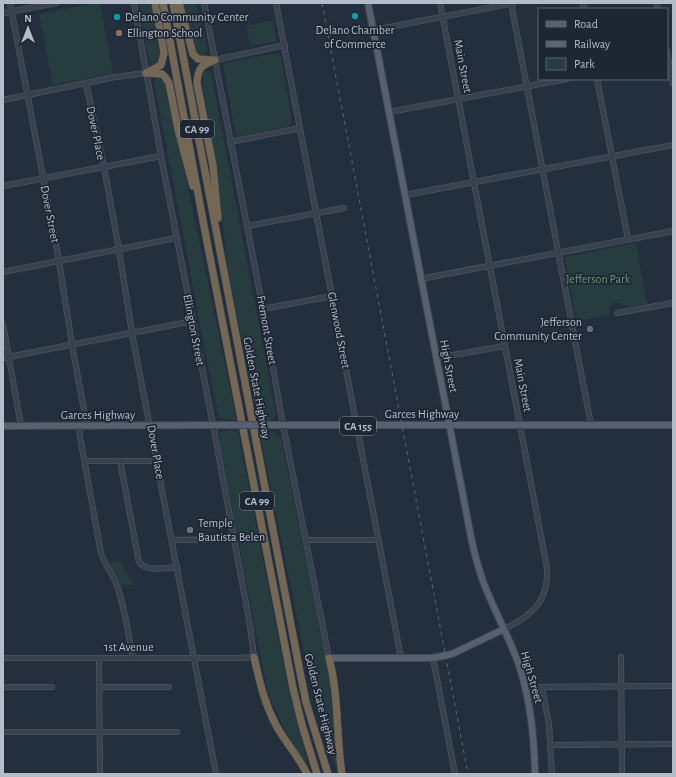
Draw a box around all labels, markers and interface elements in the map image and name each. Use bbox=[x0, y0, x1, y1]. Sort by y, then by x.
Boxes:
north arrow bbox=[8, 8, 48, 48]
legend bbox=[538, 8, 668, 80]
place label: Delano Community Center bbox=[125, 11, 249, 24]
marker: Delano Chamber of Commerce bbox=[350, 11, 360, 21]
marker: Delano Community Center bbox=[112, 12, 122, 22]
text: N bbox=[24, 13, 32, 24]
text: Road bbox=[574, 18, 598, 30]
place label: Delano Chamber of Commerce bbox=[316, 24, 395, 50]
place label: Ellington School bbox=[127, 27, 202, 39]
marker: Ellington School bbox=[114, 28, 124, 38]
street label: Main Street bbox=[452, 38, 474, 94]
text: Railway bbox=[574, 38, 610, 51]
text: Park bbox=[574, 58, 595, 70]
street label: Dover Place bbox=[84, 105, 108, 161]
road number: CA 99 bbox=[180, 120, 214, 138]
street label: Dover Street bbox=[39, 184, 61, 244]
park label: Jefferson Park bbox=[566, 273, 631, 285]
street label: Glenwood Street bbox=[326, 291, 352, 369]
street label: Ellington Street bbox=[181, 293, 207, 367]
street label: Fremont Street bbox=[255, 295, 279, 366]
place label: Jefferson Community Center bbox=[494, 316, 582, 343]
marker: Jefferson Community Center bbox=[585, 324, 595, 334]
street label: Golden State Highway bbox=[240, 336, 273, 440]
street label: High Street bbox=[438, 339, 460, 394]
street label: Main Street bbox=[512, 357, 534, 413]
street label: Garces Highway bbox=[385, 408, 459, 421]
street label: Garces Highway bbox=[61, 409, 135, 422]
road number: CA 155 bbox=[340, 417, 376, 435]
street label: Dover Place bbox=[145, 424, 167, 480]
road number: CA 99 bbox=[240, 492, 274, 510]
place label: Temple Bautista Belen bbox=[198, 517, 265, 543]
marker: Temple Bautista Belen bbox=[185, 525, 195, 535]
street label: 1st Avenue bbox=[104, 641, 154, 653]
street label: High Street bbox=[519, 650, 545, 704]
street label: Golden State Highway bbox=[302, 652, 339, 756]

